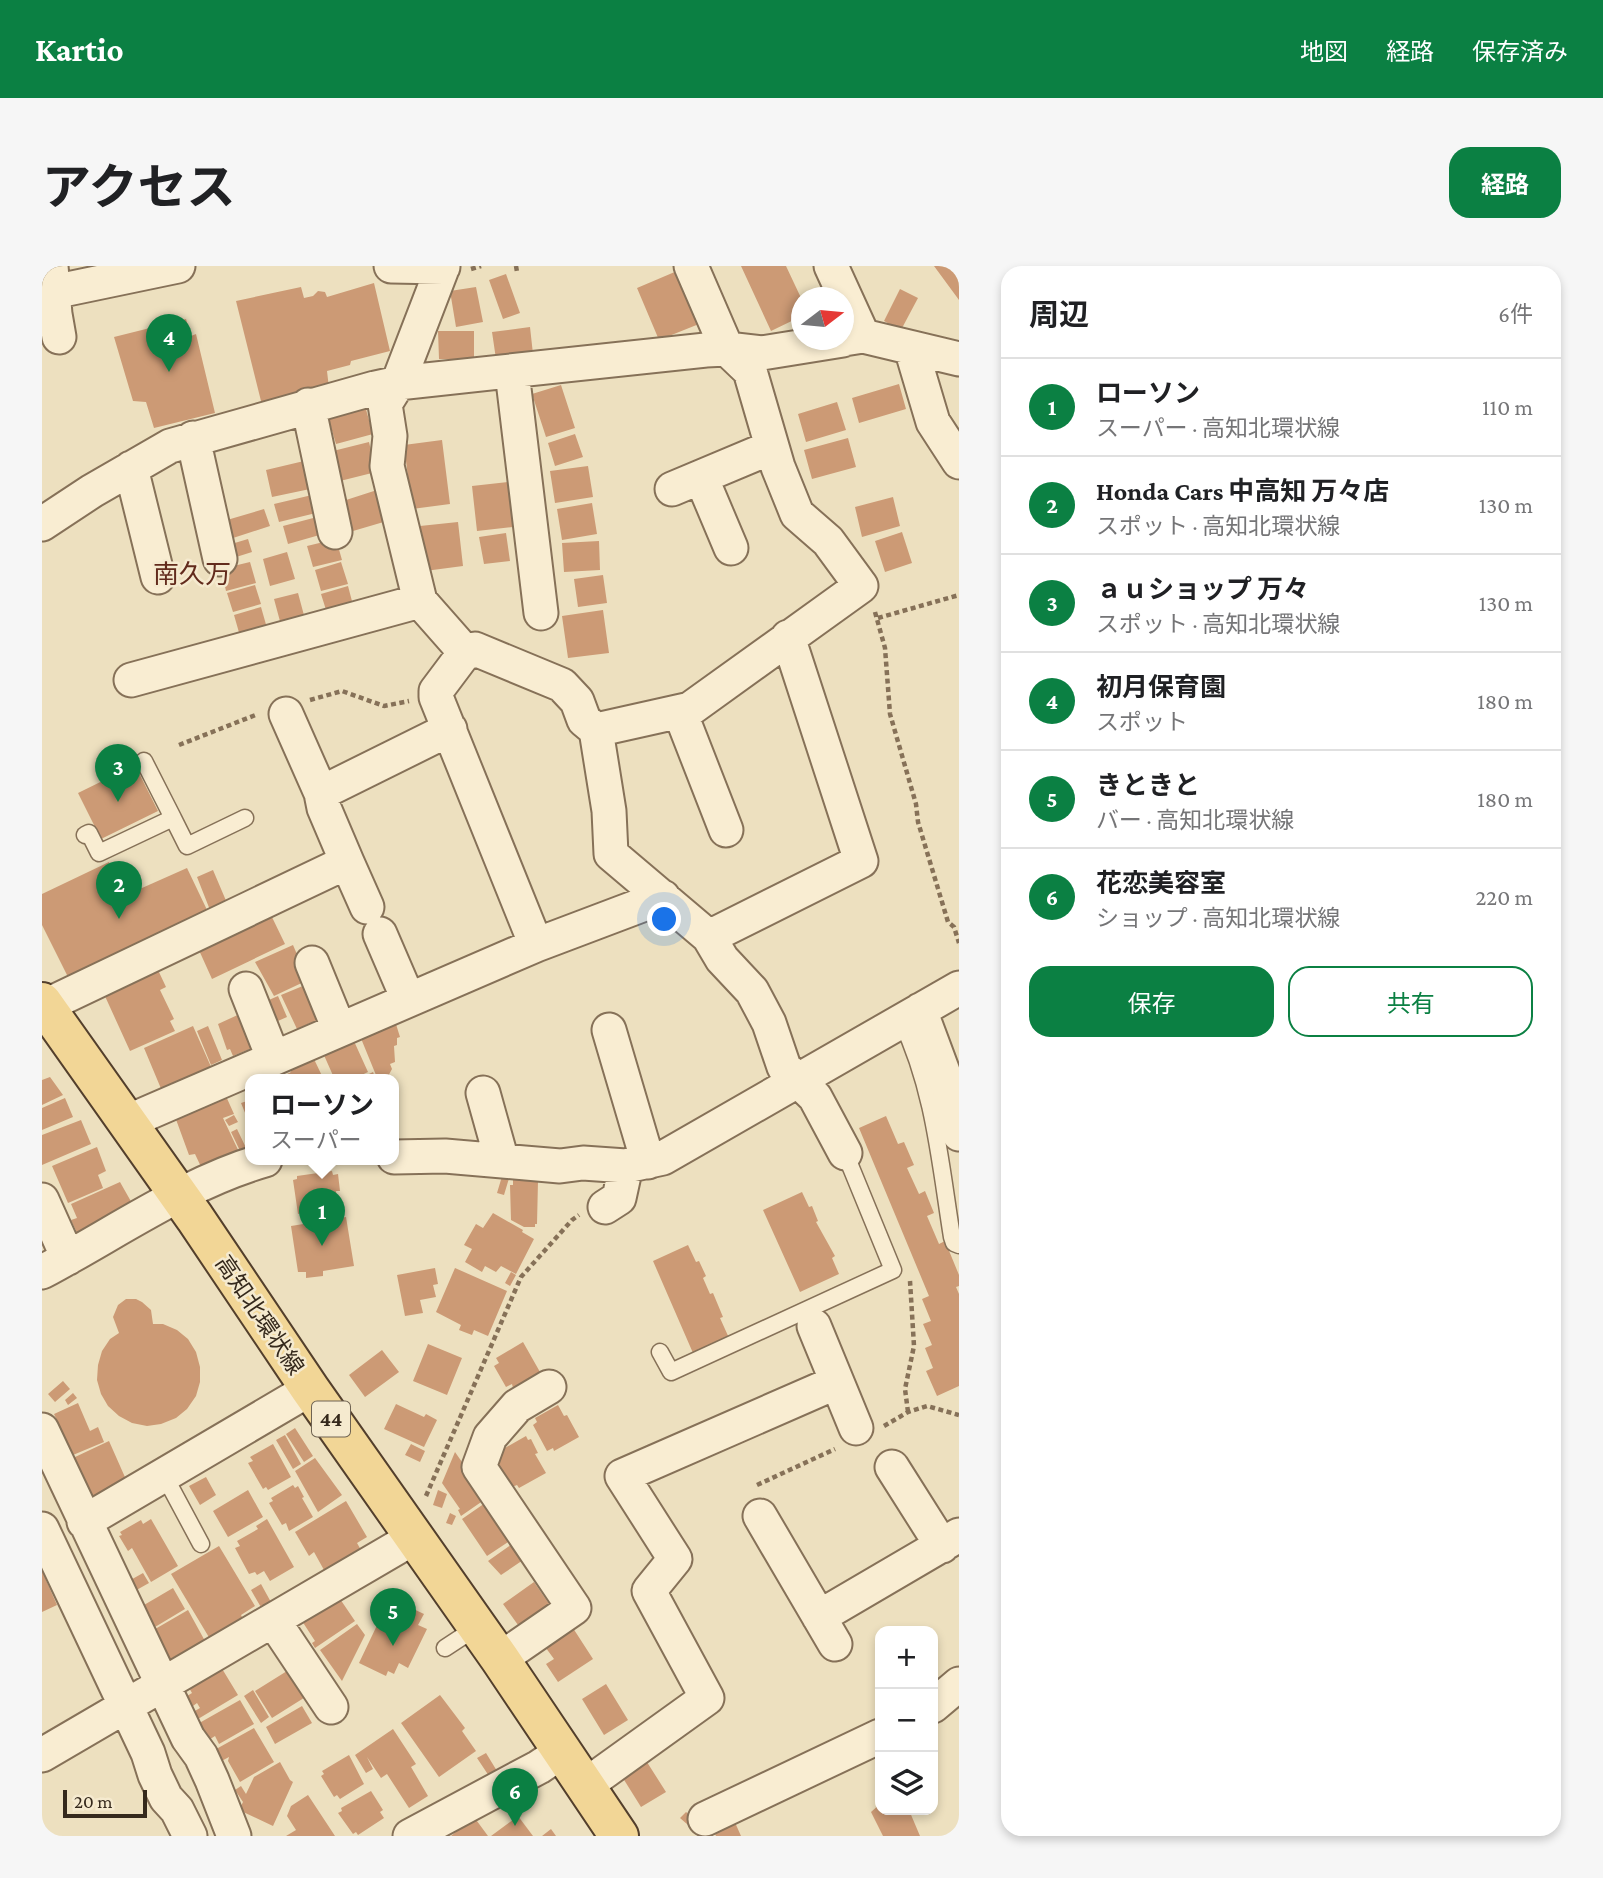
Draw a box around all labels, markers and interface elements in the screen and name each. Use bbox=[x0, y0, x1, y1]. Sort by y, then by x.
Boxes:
text: Kartio bbox=[35, 31, 124, 68]
text: 地図 bbox=[1300, 38, 1348, 65]
text: 経路 bbox=[1386, 38, 1434, 65]
text: 保存済み bbox=[1472, 38, 1568, 65]
button: 経路 bbox=[1449, 147, 1561, 218]
text: アクセス bbox=[42, 160, 236, 215]
north arrow bbox=[791, 287, 854, 350]
text: 周辺 bbox=[1029, 298, 1089, 331]
text: 6件 bbox=[1498, 301, 1533, 327]
pin: 4 bbox=[146, 314, 192, 372]
text: ローソン bbox=[1096, 379, 1200, 408]
text: 1 bbox=[1048, 394, 1056, 420]
text: 110 m bbox=[1482, 394, 1533, 420]
text: スーパー · 高知北環状線 bbox=[1096, 415, 1340, 441]
text: Honda Cars 中高知 万々店 bbox=[1096, 477, 1389, 506]
text: 2 bbox=[1046, 492, 1058, 518]
text: 130 m bbox=[1479, 492, 1533, 518]
text: スポット · 高知北環状線 bbox=[1096, 513, 1340, 539]
district label: 南久万 bbox=[153, 560, 231, 589]
text: ａｕショップ 万々 bbox=[1096, 575, 1309, 604]
text: 3 bbox=[1046, 590, 1058, 616]
text: 130 m bbox=[1479, 590, 1533, 616]
text: スポット · 高知北環状線 bbox=[1096, 611, 1340, 637]
text: 初月保育園 bbox=[1096, 673, 1226, 702]
text: 4 bbox=[1046, 688, 1058, 714]
text: 180 m bbox=[1477, 688, 1533, 714]
text: スポット bbox=[1096, 709, 1188, 735]
pin: 3 bbox=[95, 744, 141, 802]
text: きときと bbox=[1096, 771, 1200, 800]
text: 5 bbox=[1046, 786, 1058, 812]
text: 180 m bbox=[1477, 786, 1533, 812]
text: バー · 高知北環状線 bbox=[1096, 807, 1294, 833]
pin: 2 bbox=[96, 861, 142, 919]
text: 花恋美容室 bbox=[1096, 869, 1226, 898]
text: 6 bbox=[1046, 884, 1058, 910]
text: 220 m bbox=[1475, 884, 1533, 910]
your location bbox=[647, 902, 681, 936]
text: ショップ · 高知北環状線 bbox=[1096, 905, 1340, 931]
button: 保存 bbox=[1029, 966, 1274, 1037]
button: 共有 bbox=[1288, 966, 1533, 1037]
popup bbox=[245, 1074, 399, 1165]
text: ローソン bbox=[270, 1091, 374, 1120]
text: スーパー bbox=[270, 1127, 362, 1153]
pin: 1 bbox=[299, 1188, 345, 1246]
street label: 高知北環状線 bbox=[211, 1251, 309, 1379]
road number: 44 bbox=[312, 1402, 350, 1436]
pin: 5 bbox=[370, 1588, 416, 1646]
map controls bbox=[875, 1626, 938, 1815]
button: + bbox=[875, 1626, 938, 1689]
button: − bbox=[875, 1689, 938, 1752]
button: layers bbox=[875, 1752, 938, 1815]
pin: 6 bbox=[492, 1768, 538, 1826]
scale bar bbox=[63, 1787, 147, 1819]
text: 20 m bbox=[74, 1791, 113, 1812]

